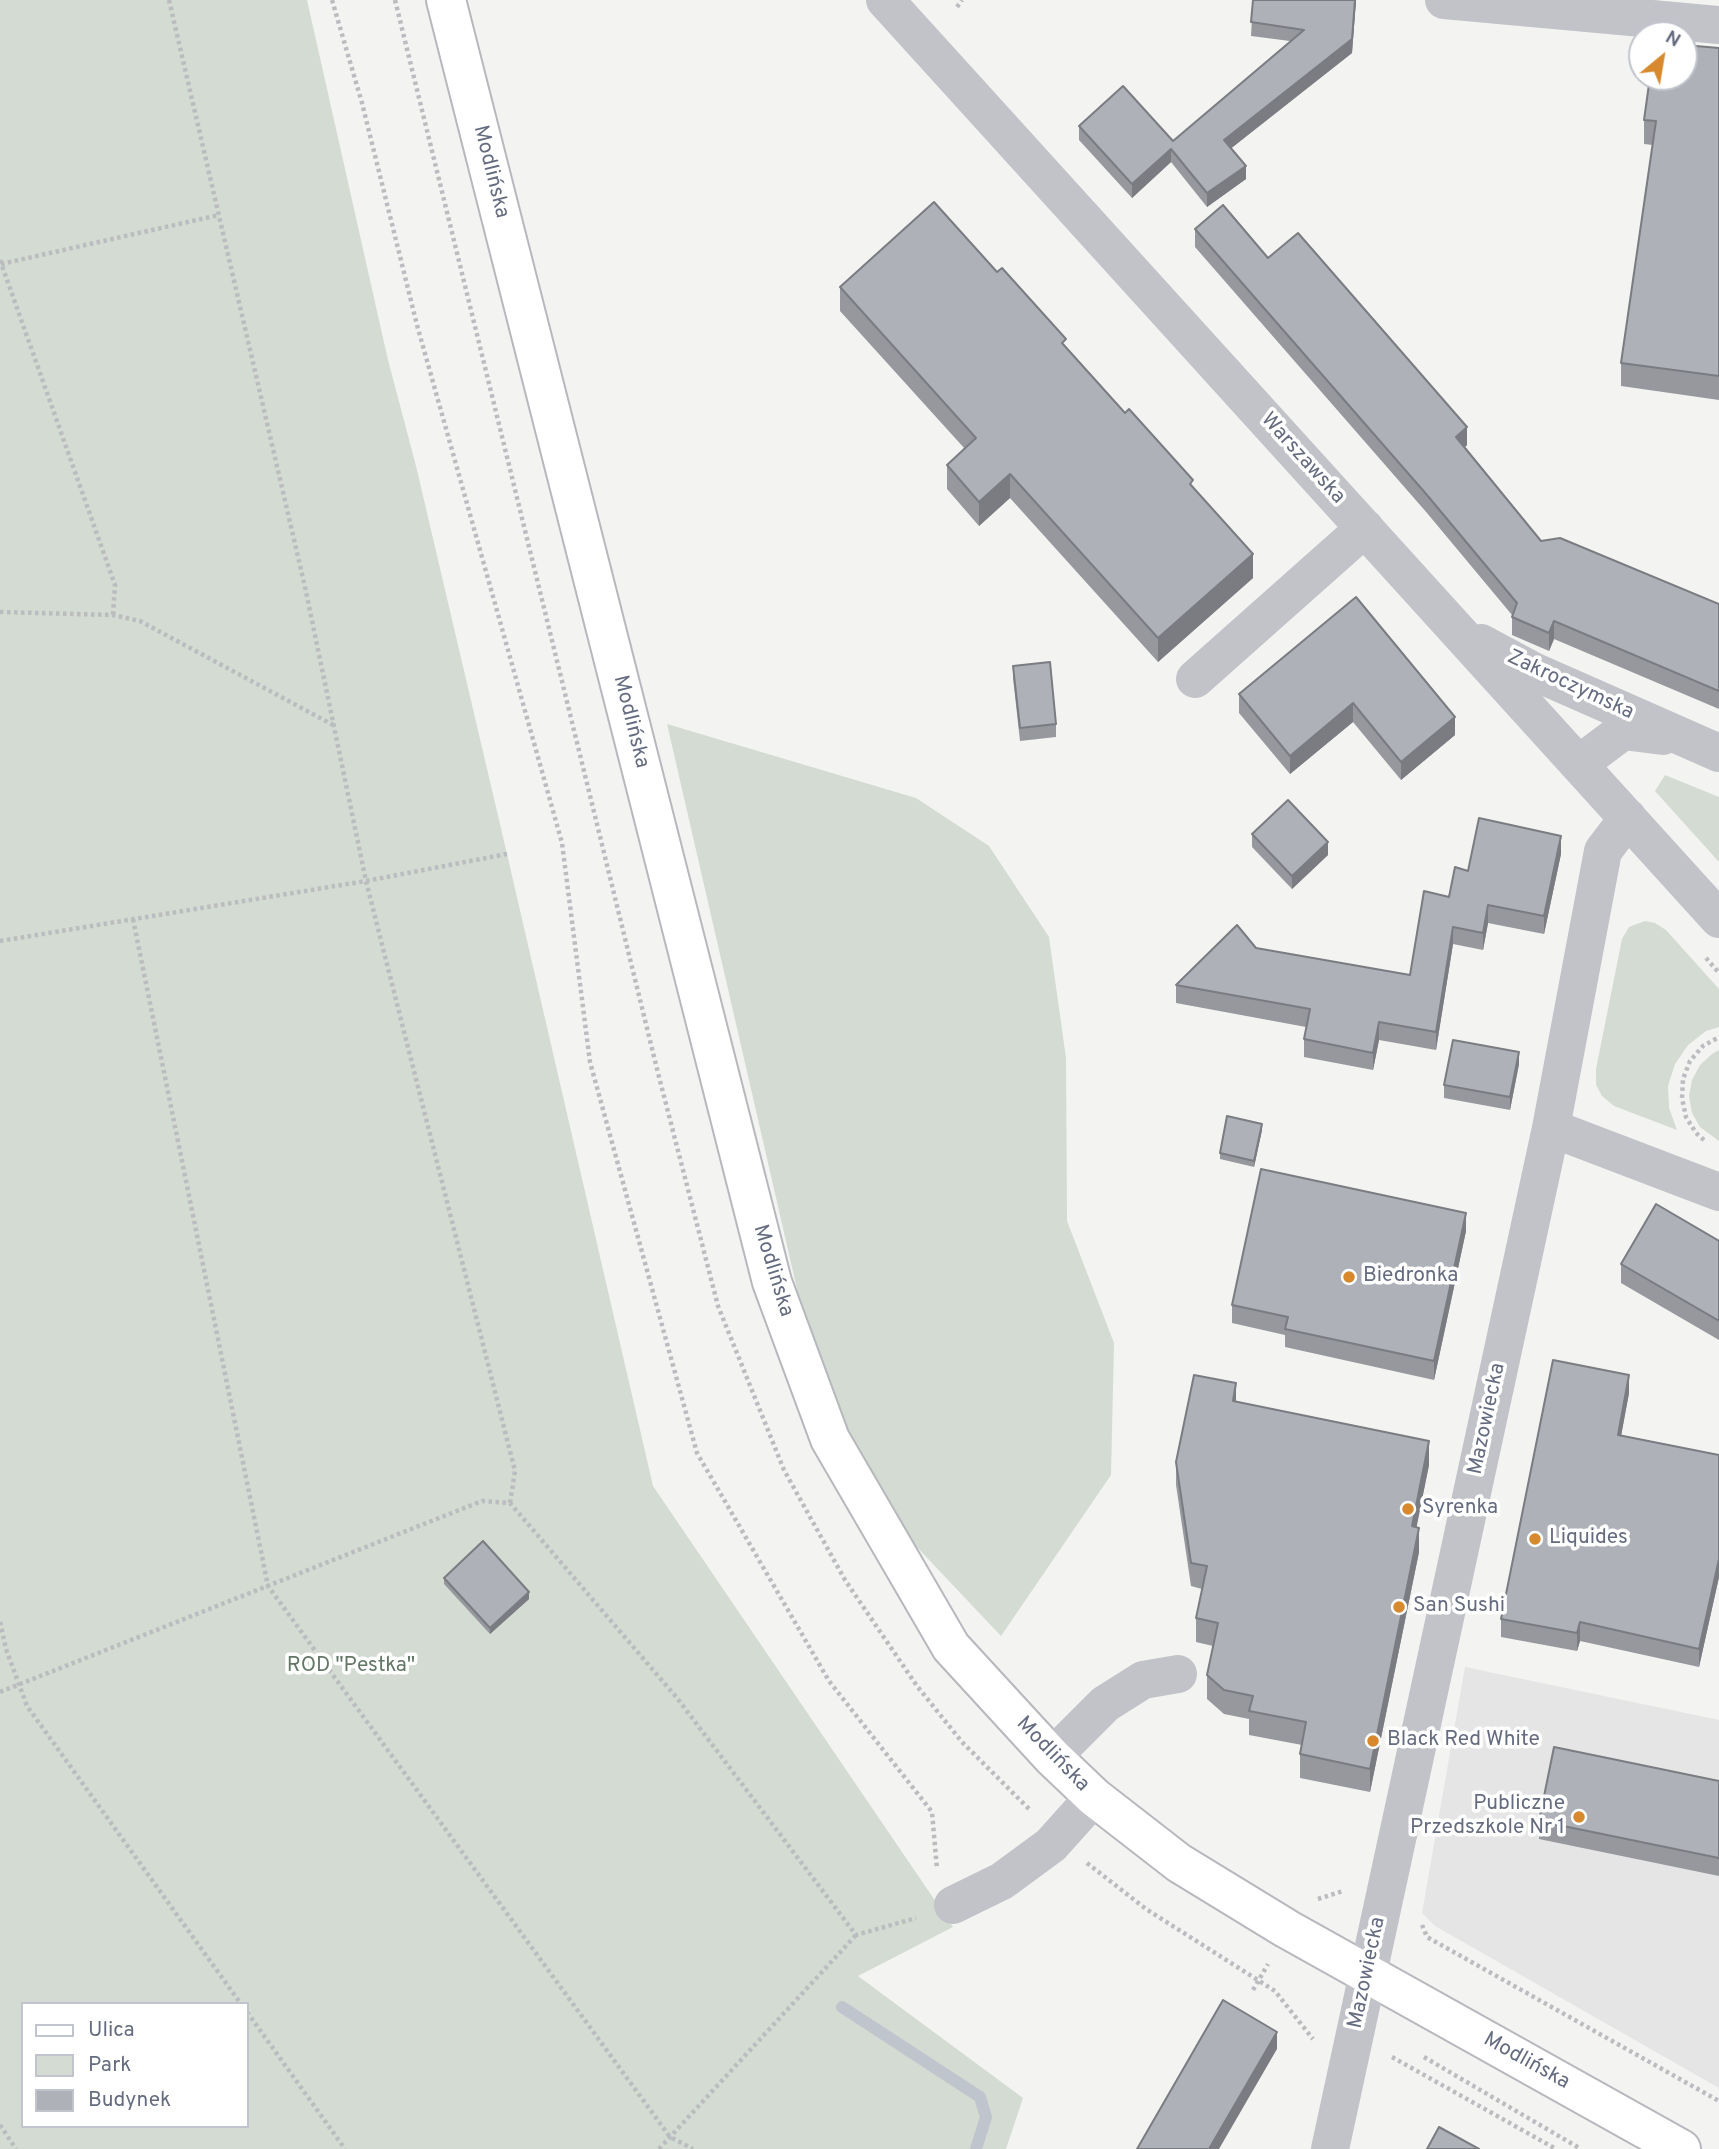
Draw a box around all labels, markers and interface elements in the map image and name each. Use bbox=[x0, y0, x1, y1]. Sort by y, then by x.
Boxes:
north arrow bbox=[1628, 21, 1698, 91]
text: N bbox=[1661, 26, 1684, 53]
street label: Modlińska bbox=[466, 123, 514, 221]
street label: Warszawska bbox=[1255, 408, 1349, 510]
street label: Zakroczymska bbox=[1503, 646, 1637, 726]
street label: Modlińska bbox=[606, 673, 654, 771]
street label: Modlińska bbox=[746, 1222, 798, 1320]
place label: Biedronka bbox=[1363, 1264, 1458, 1290]
marker: Biedronka bbox=[1341, 1269, 1357, 1285]
street label: Mazowiecka bbox=[1464, 1361, 1512, 1477]
place label: Syrenka bbox=[1422, 1496, 1498, 1522]
marker: Syrenka bbox=[1400, 1501, 1416, 1517]
place label: Liquides bbox=[1549, 1526, 1628, 1552]
marker: Liquides bbox=[1527, 1531, 1543, 1547]
place label: San Sushi bbox=[1413, 1594, 1505, 1620]
marker: San Sushi bbox=[1391, 1599, 1407, 1615]
park label: ROD "Pestka" bbox=[287, 1654, 415, 1680]
street label: Modlińska bbox=[1010, 1712, 1094, 1798]
place label: Black Red White bbox=[1387, 1728, 1540, 1754]
marker: Black Red White bbox=[1365, 1733, 1381, 1749]
place label: Publiczne Przedszkole Nr 1 bbox=[1410, 1792, 1565, 1842]
marker: Publiczne Przedszkole Nr 1 bbox=[1571, 1809, 1587, 1825]
street label: Mazowiecka bbox=[1344, 1915, 1392, 2031]
legend bbox=[21, 2002, 248, 2128]
text: Ulica bbox=[88, 2017, 135, 2044]
street label: Modlińska bbox=[1478, 2028, 1574, 2096]
text: Park bbox=[88, 2052, 131, 2079]
text: Budynek bbox=[88, 2087, 171, 2114]

